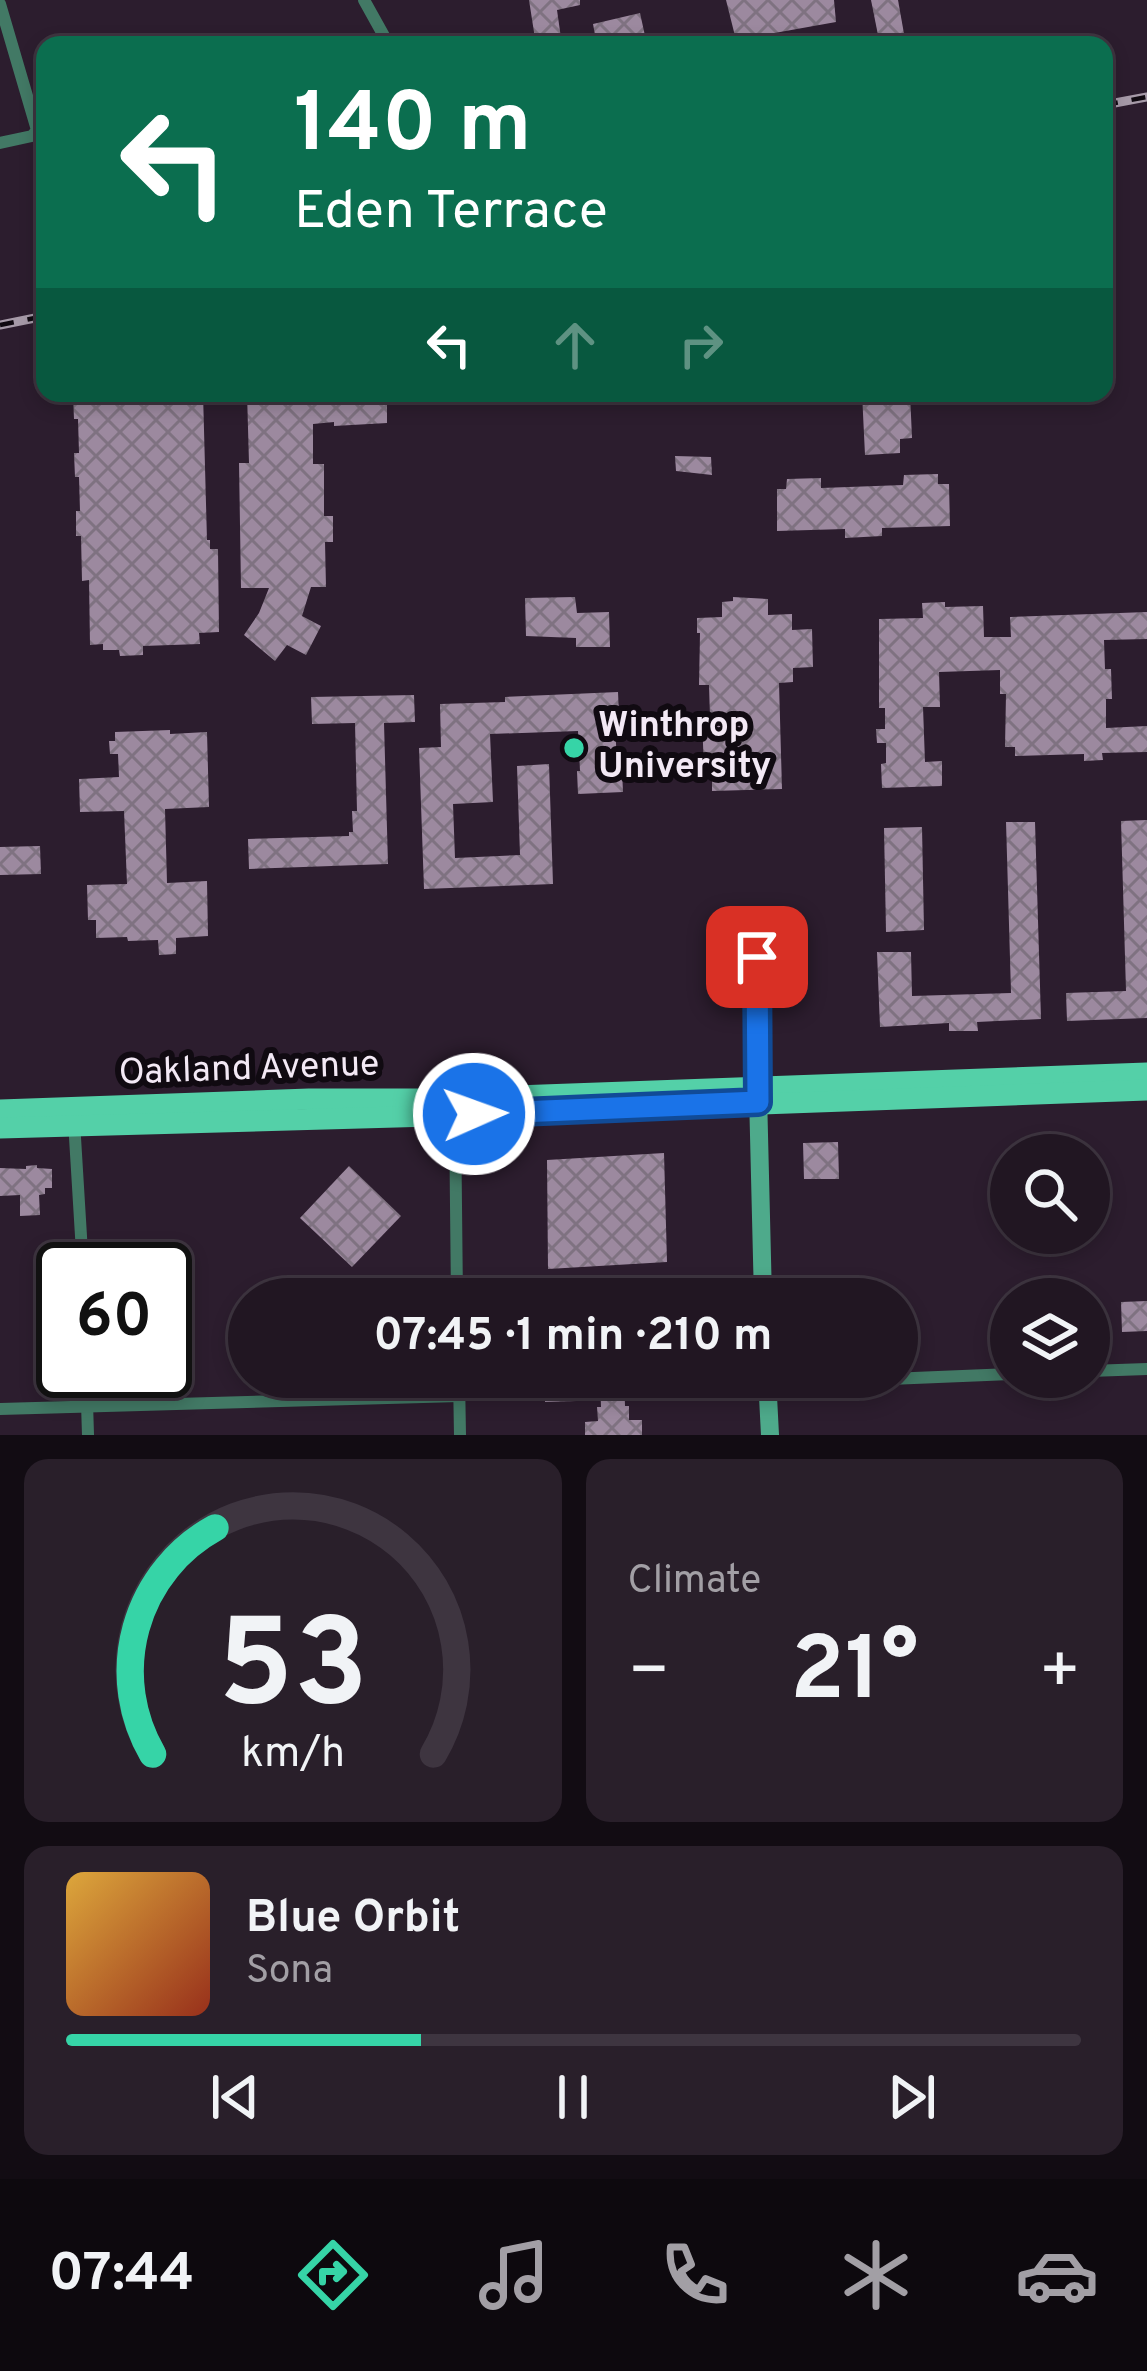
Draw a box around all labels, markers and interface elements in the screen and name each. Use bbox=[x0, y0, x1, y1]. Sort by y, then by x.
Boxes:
text: 140 m bbox=[294, 75, 531, 181]
icon: left bbox=[96, 84, 252, 240]
text: Eden Terrace bbox=[294, 179, 608, 248]
icon: left bbox=[416, 312, 482, 378]
icon: ahead bbox=[542, 312, 608, 378]
icon: right bbox=[668, 312, 734, 378]
place label: Winthrop University bbox=[598, 704, 771, 791]
marker: Winthrop University bbox=[561, 735, 587, 761]
pin bbox=[706, 906, 808, 1008]
icon: arrive bbox=[724, 924, 790, 990]
street label: Oakland Avenue bbox=[118, 1042, 380, 1098]
position arrow bbox=[411, 1051, 537, 1177]
map controls bbox=[990, 1134, 1110, 1398]
button: search bbox=[990, 1134, 1110, 1254]
speed limit sign: 60 bbox=[36, 1242, 192, 1398]
button: layers bbox=[990, 1278, 1110, 1398]
text: 07:45 · 1 min · 210 m bbox=[373, 1309, 773, 1366]
text: Climate bbox=[628, 1558, 761, 1607]
text: 53 bbox=[217, 1593, 368, 1751]
text: 21° bbox=[790, 1618, 918, 1731]
text: − bbox=[628, 1633, 670, 1716]
text: + bbox=[1038, 1633, 1081, 1716]
text: km/h bbox=[241, 1727, 345, 1781]
text: Blue Orbit bbox=[246, 1891, 460, 1948]
text: Sona bbox=[246, 1948, 333, 1997]
icon: previous bbox=[202, 2064, 268, 2130]
icon: pause bbox=[540, 2064, 606, 2130]
icon: next bbox=[879, 2064, 945, 2130]
icon: directions bbox=[291, 2233, 375, 2317]
icon: music bbox=[472, 2233, 556, 2317]
icon: phone bbox=[653, 2233, 737, 2317]
icon: climate bbox=[834, 2233, 918, 2317]
icon: car bbox=[1015, 2233, 1099, 2317]
text: 07:44 bbox=[48, 2241, 194, 2310]

